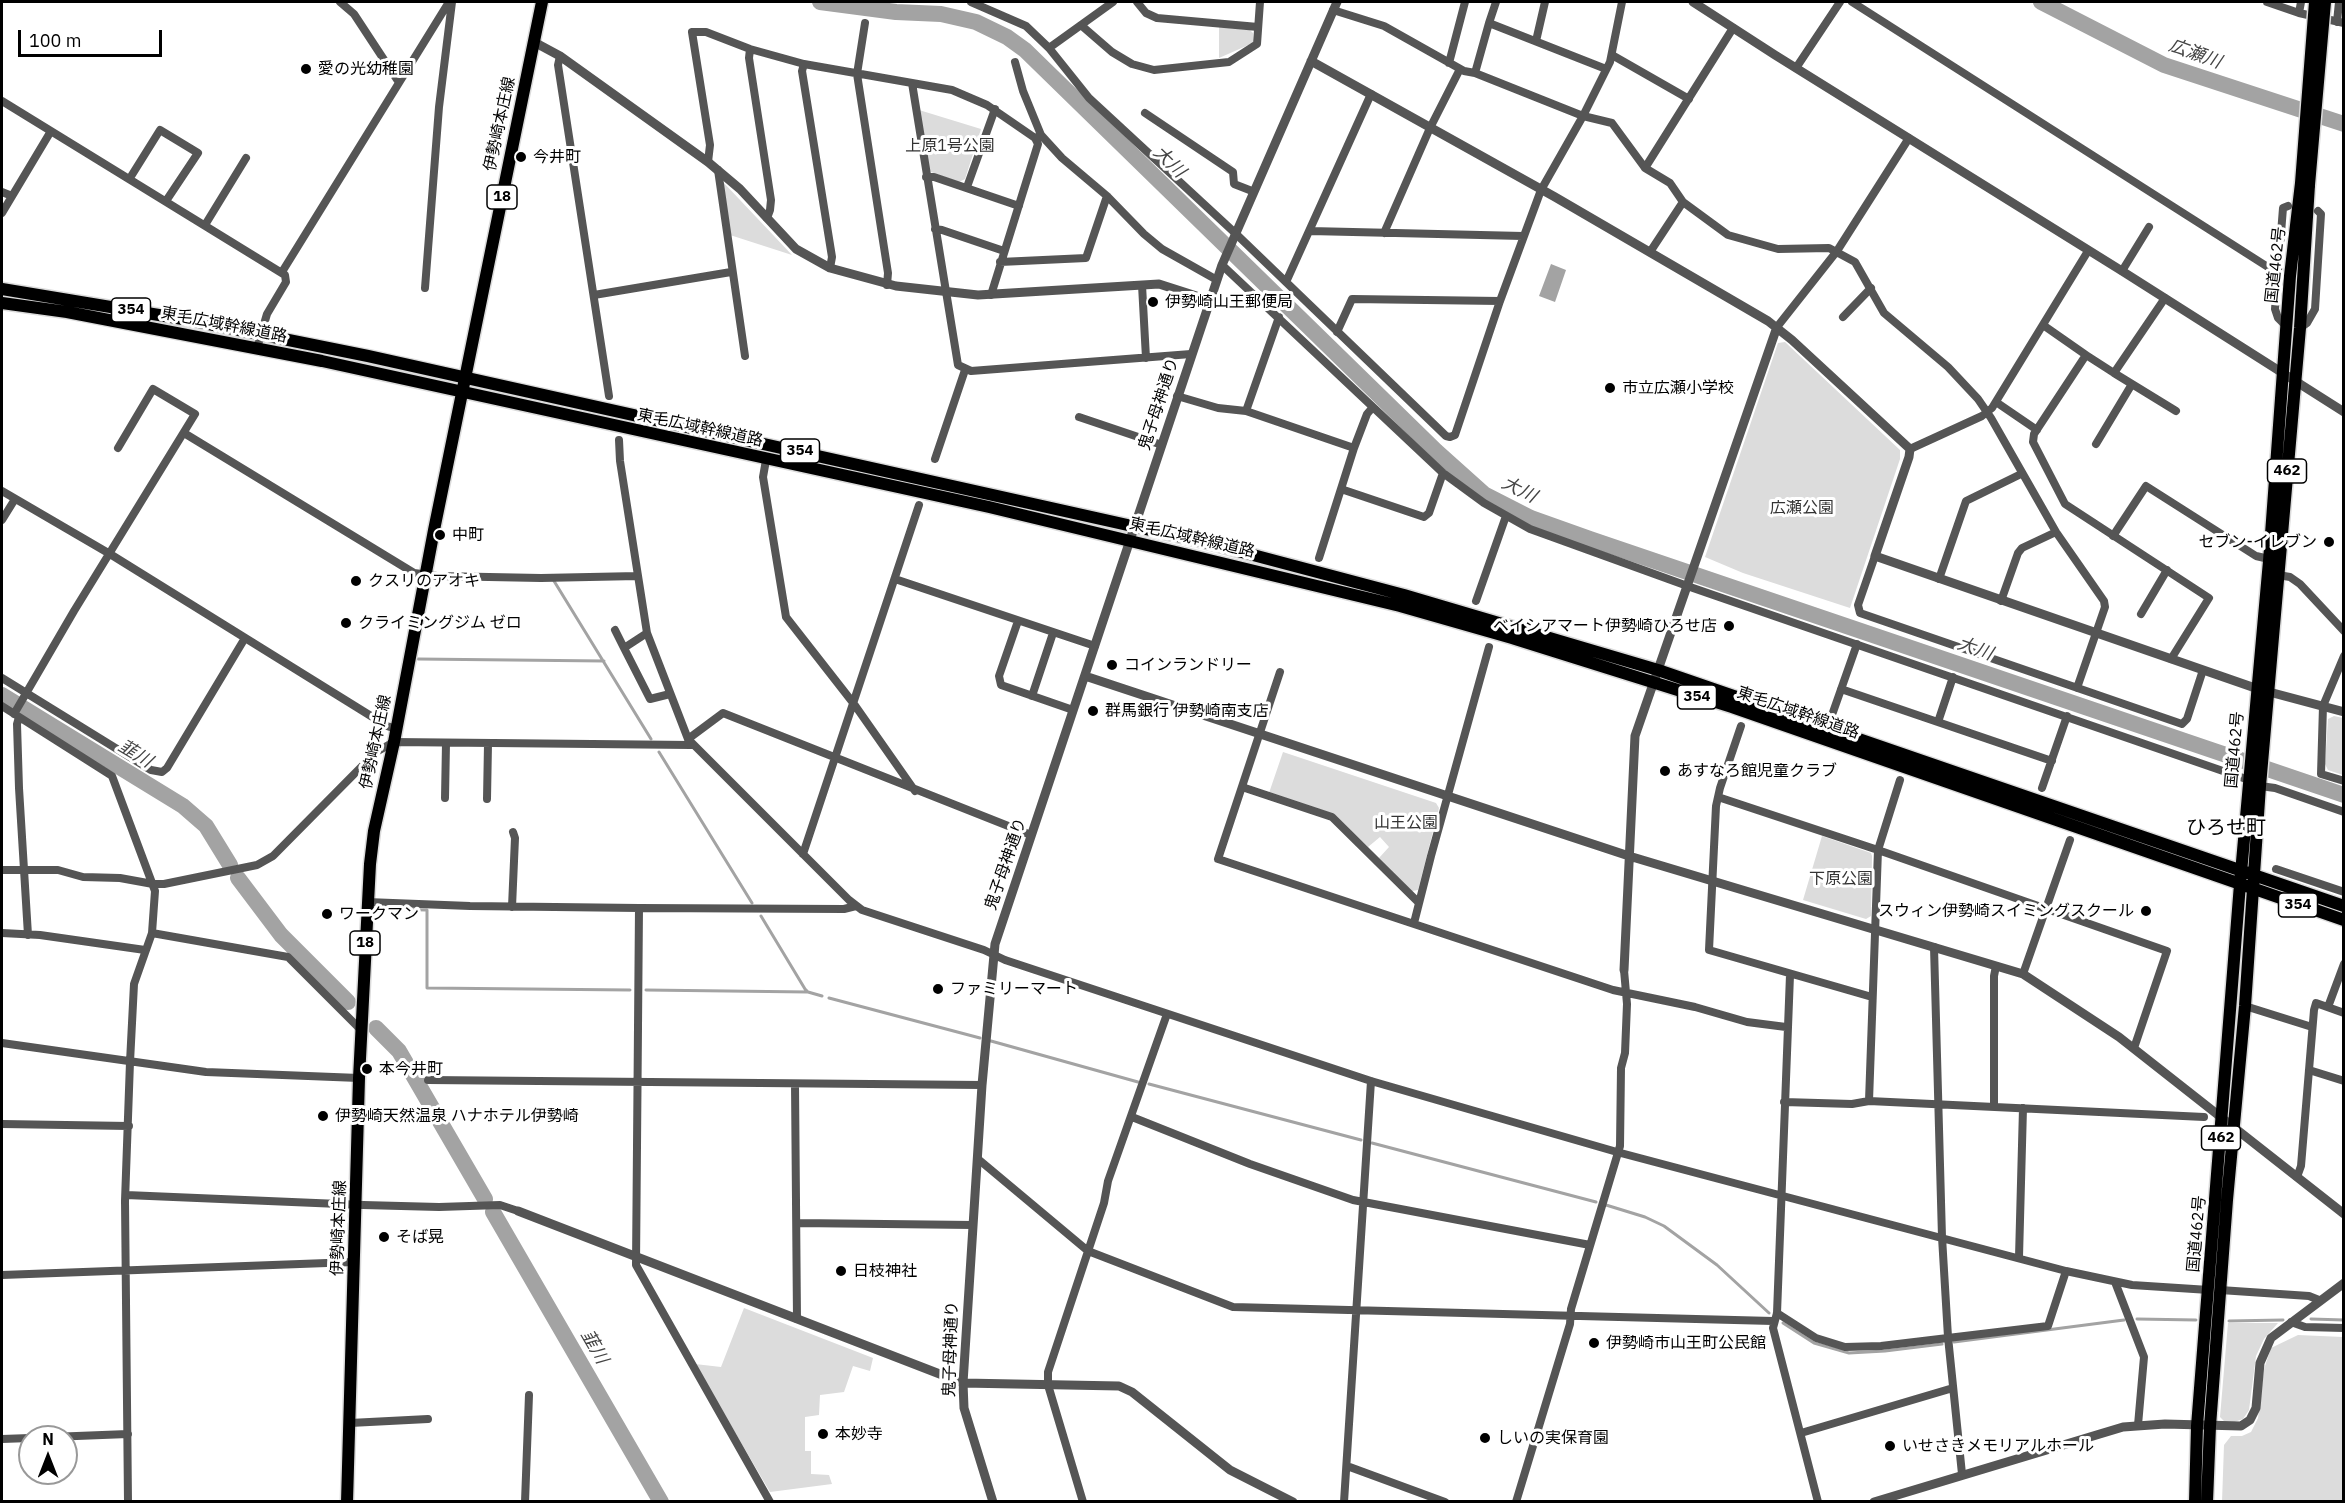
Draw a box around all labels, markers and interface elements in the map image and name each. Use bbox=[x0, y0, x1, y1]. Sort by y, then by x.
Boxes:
scale bar bbox=[21, 18, 165, 56]
text: 100 m bbox=[29, 29, 81, 52]
water label: 広瀬川 bbox=[2166, 35, 2224, 73]
place label: 愛の光幼稚園 bbox=[318, 59, 414, 79]
marker: 愛の光幼稚園 bbox=[299, 62, 313, 76]
street label: 伊勢崎本庄線 bbox=[481, 75, 519, 173]
park label: 上原1号公園 bbox=[905, 136, 995, 156]
water label: 大川 bbox=[1149, 142, 1189, 182]
place label: 今井町 bbox=[533, 147, 581, 167]
marker: 今井町 bbox=[514, 150, 528, 164]
road number: 18 bbox=[487, 185, 517, 209]
street label: 国道462号 bbox=[2262, 226, 2290, 304]
place label: 伊勢崎山王郵便局 bbox=[1165, 292, 1293, 312]
marker: 伊勢崎山王郵便局 bbox=[1146, 295, 1160, 309]
road number: 354 bbox=[112, 298, 150, 322]
street label: 東毛広域幹線道路 bbox=[159, 303, 289, 347]
street label: 鬼子母神通り bbox=[1135, 355, 1183, 453]
place label: 市立広瀬小学校 bbox=[1622, 378, 1734, 398]
marker: 市立広瀬小学校 bbox=[1603, 381, 1617, 395]
street label: 東毛広域幹線道路 bbox=[635, 405, 765, 451]
road number: 354 bbox=[780, 439, 820, 463]
road number: 462 bbox=[2268, 459, 2306, 483]
water label: 大川 bbox=[1498, 472, 1540, 508]
park label: 広瀬公園 bbox=[1770, 498, 1834, 518]
street label: 東毛広域幹線道路 bbox=[1127, 514, 1257, 562]
place label: 中町 bbox=[452, 525, 484, 545]
marker: 中町 bbox=[433, 528, 447, 542]
place label: セブン-イレブン bbox=[2199, 532, 2317, 552]
marker: セブン-イレブン bbox=[2322, 535, 2336, 549]
place label: クスリのアオキ bbox=[368, 571, 480, 591]
marker: クスリのアオキ bbox=[349, 574, 363, 588]
place label: クライミングジム ゼロ bbox=[358, 613, 522, 633]
marker: クライミングジム ゼロ bbox=[339, 616, 353, 630]
place label: ベイシアマート伊勢崎ひろせ店 bbox=[1493, 616, 1717, 636]
marker: ベイシアマート伊勢崎ひろせ店 bbox=[1722, 619, 1736, 633]
water label: 大川 bbox=[1954, 633, 1996, 665]
place label: コインランドリー bbox=[1124, 655, 1252, 675]
marker: コインランドリー bbox=[1105, 658, 1119, 672]
street label: 東毛広域幹線道路 bbox=[1734, 683, 1862, 743]
road number: 354 bbox=[1678, 685, 1716, 709]
street label: 伊勢崎本庄線 bbox=[357, 693, 395, 791]
place label: 群馬銀行 伊勢崎南支店 bbox=[1105, 701, 1269, 721]
marker: 群馬銀行 伊勢崎南支店 bbox=[1086, 704, 1100, 718]
street label: 国道462号 bbox=[2222, 711, 2248, 789]
water label: 韮川 bbox=[114, 735, 156, 773]
place label: あすなろ館児童クラブ bbox=[1677, 761, 1837, 781]
marker: あすなろ館児童クラブ bbox=[1658, 764, 1672, 778]
park label: 山王公園 bbox=[1374, 813, 1438, 833]
street label: 鬼子母神通り bbox=[981, 815, 1031, 913]
district label: ひろせ町 bbox=[2186, 816, 2266, 840]
park label: 下原公園 bbox=[1809, 869, 1873, 889]
road number: 354 bbox=[2278, 893, 2318, 917]
place label: スウィン伊勢崎スイミングスクール bbox=[1878, 901, 2134, 921]
place label: ワークマン bbox=[339, 904, 419, 924]
marker: スウィン伊勢崎スイミングスクール bbox=[2139, 904, 2153, 918]
marker: ワークマン bbox=[320, 907, 334, 921]
road number: 18 bbox=[350, 931, 380, 955]
place label: ファミリーマート bbox=[950, 979, 1078, 999]
marker: ファミリーマート bbox=[931, 982, 945, 996]
place label: 本今井町 bbox=[379, 1059, 443, 1079]
marker: 本今井町 bbox=[360, 1062, 374, 1076]
place label: 伊勢崎天然温泉 ハナホテル伊勢崎 bbox=[335, 1106, 579, 1126]
marker: 伊勢崎天然温泉 ハナホテル伊勢崎 bbox=[316, 1109, 330, 1123]
road number: 462 bbox=[2202, 1126, 2240, 1150]
street label: 伊勢崎本庄線 bbox=[328, 1180, 350, 1276]
street label: 国道462号 bbox=[2184, 1195, 2210, 1273]
place label: そば晃 bbox=[396, 1227, 444, 1247]
marker: そば晃 bbox=[377, 1230, 391, 1244]
place label: 日枝神社 bbox=[853, 1261, 917, 1281]
marker: 日枝神社 bbox=[834, 1264, 848, 1278]
street label: 鬼子母神通り bbox=[940, 1301, 962, 1397]
water label: 韮川 bbox=[576, 1326, 612, 1368]
place label: 伊勢崎市山王町公民館 bbox=[1606, 1333, 1766, 1353]
marker: 伊勢崎市山王町公民館 bbox=[1587, 1336, 1601, 1350]
place label: 本妙寺 bbox=[835, 1424, 883, 1444]
north arrow bbox=[18, 1425, 78, 1485]
marker: 本妙寺 bbox=[816, 1427, 830, 1441]
place label: しいの実保育園 bbox=[1497, 1428, 1609, 1448]
text: N bbox=[42, 1429, 54, 1449]
marker: しいの実保育園 bbox=[1478, 1431, 1492, 1445]
place label: いせさきメモリアルホール bbox=[1902, 1436, 2094, 1456]
marker: いせさきメモリアルホール bbox=[1883, 1439, 1897, 1453]

